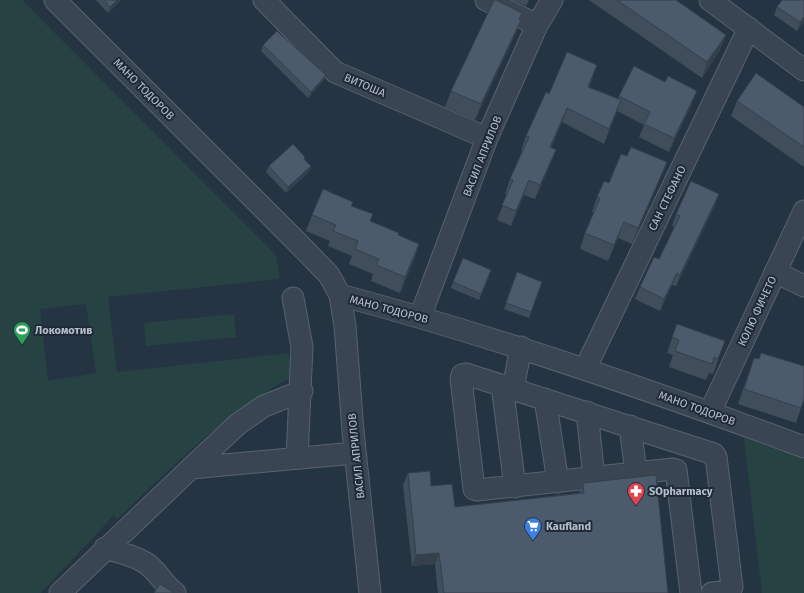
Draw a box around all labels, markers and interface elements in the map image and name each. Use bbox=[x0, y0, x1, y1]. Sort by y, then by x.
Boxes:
street label: МАНО ТОДОРОВ bbox=[111, 56, 177, 123]
street label: ВИТОША bbox=[342, 71, 388, 100]
street label: ВАСИЛ АПРИЛОВ bbox=[460, 114, 505, 198]
street label: САН СТЕФАНО bbox=[646, 164, 689, 233]
street label: КОЛЮ ФИЧЕТО bbox=[736, 274, 779, 348]
street label: МАНО ТОДОРОВ bbox=[348, 293, 430, 326]
sports icon: Локомотив bbox=[12, 320, 32, 345]
place label: Локомотив bbox=[35, 324, 92, 337]
street label: МАНО ТОДОРОВ bbox=[657, 389, 737, 428]
street label: ВАСИЛ АПРИЛОВ bbox=[346, 412, 367, 499]
pharmacy icon: SOpharmacy bbox=[626, 481, 646, 506]
place label: SOpharmacy bbox=[649, 485, 713, 498]
supermarket icon: Kaufland bbox=[523, 516, 543, 541]
place label: Kaufland bbox=[546, 520, 591, 533]

